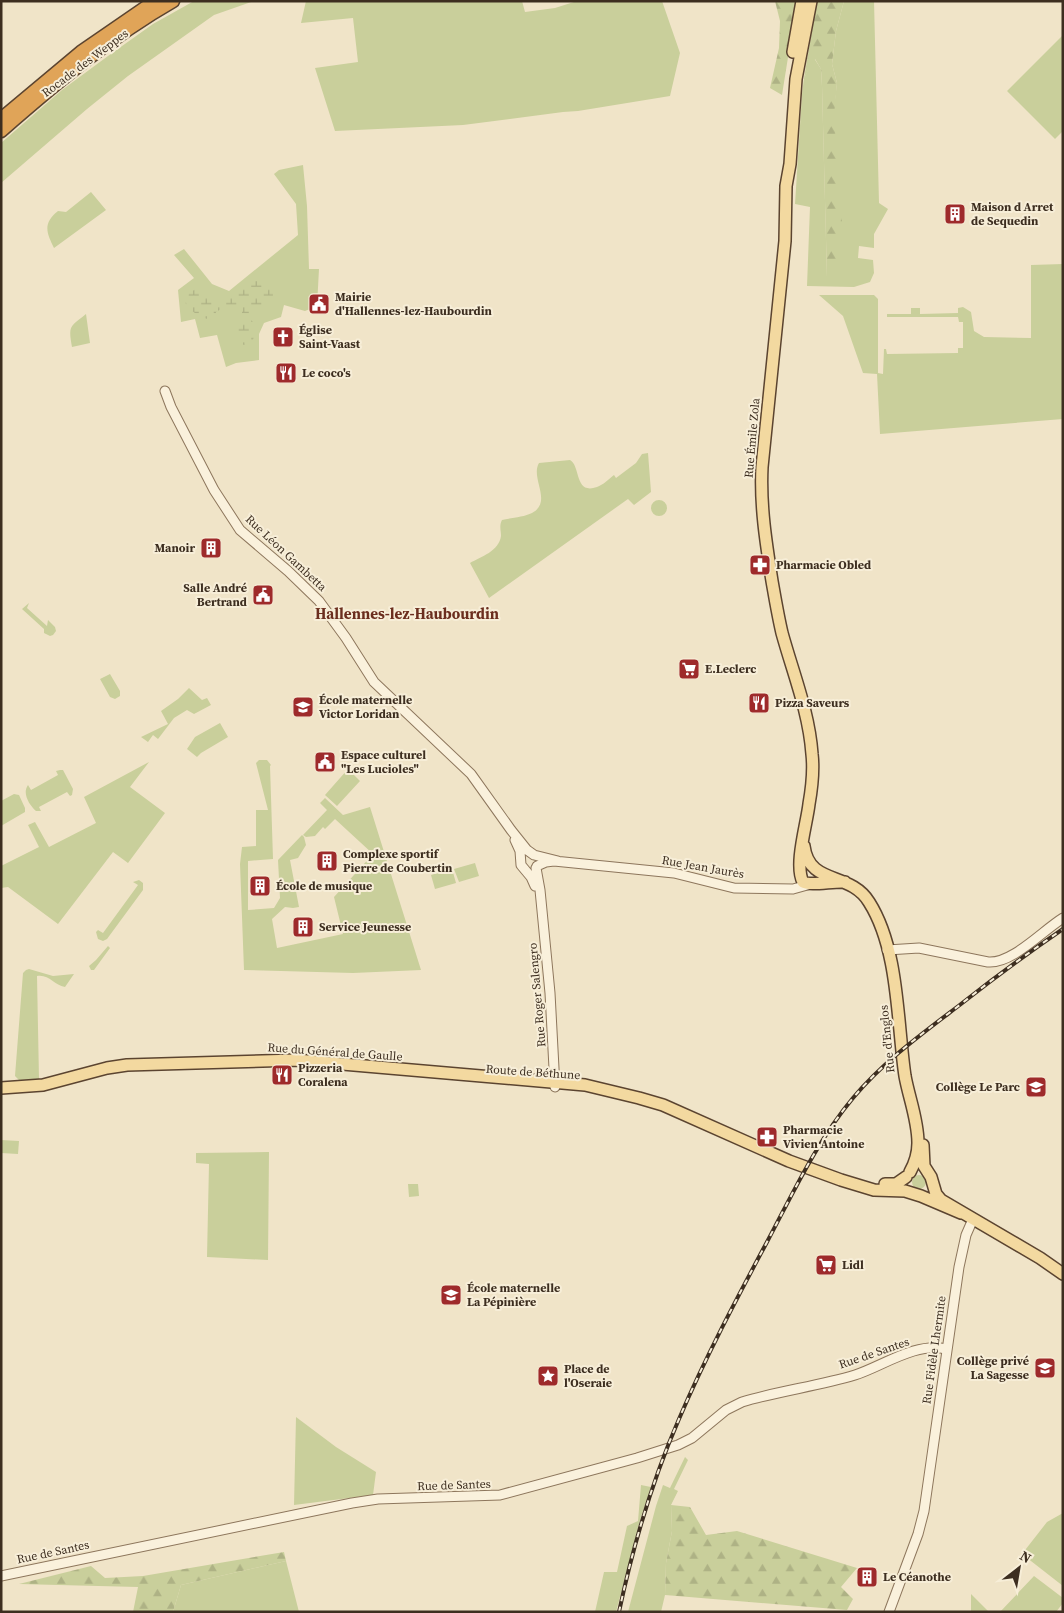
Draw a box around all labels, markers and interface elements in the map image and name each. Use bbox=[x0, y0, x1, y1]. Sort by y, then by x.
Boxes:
street label: Rocade des Weppes bbox=[38, 25, 132, 101]
place label: Maison d Arret de Sequedin bbox=[971, 199, 1054, 229]
building icon: Maison d Arret de Sequedin bbox=[943, 202, 967, 226]
place label: Mairie d'Hallennes-lez-Haubourdin bbox=[335, 289, 492, 319]
public building icon: Mairie d'Hallennes-lez-Haubourdin bbox=[307, 292, 331, 316]
place label: Église Saint-Vaast bbox=[299, 322, 361, 352]
church icon: Église Saint-Vaast bbox=[271, 325, 295, 349]
restaurant icon: Le coco's bbox=[274, 361, 298, 385]
place label: Le coco's bbox=[302, 365, 351, 381]
street label: Rue Émile Zola bbox=[741, 396, 764, 479]
street label: Rue Léon Gambetta bbox=[242, 511, 331, 595]
building icon: Manoir bbox=[199, 536, 223, 560]
place label: Manoir bbox=[155, 540, 195, 556]
pharmacy icon: Pharmacie Obled bbox=[748, 553, 772, 577]
place label: Pharmacie Obled bbox=[776, 557, 871, 573]
place label: Salle André Bertrand bbox=[183, 580, 247, 610]
public building icon: Salle André Bertrand bbox=[251, 583, 275, 607]
district label: Hallennes-lez-Haubourdin bbox=[315, 603, 499, 624]
supermarket icon: E.Leclerc bbox=[677, 657, 701, 681]
place label: E.Leclerc bbox=[705, 661, 756, 677]
restaurant icon: Pizza Saveurs bbox=[747, 691, 771, 715]
place label: École maternelle Victor Loridan bbox=[319, 692, 412, 722]
school or university icon: École maternelle Victor Loridan bbox=[291, 695, 315, 719]
place label: Pizza Saveurs bbox=[775, 695, 850, 711]
place label: Espace culturel "Les Lucioles" bbox=[341, 747, 426, 777]
public building icon: Espace culturel "Les Lucioles" bbox=[313, 750, 337, 774]
place label: Complexe sportif Pierre de Coubertin bbox=[343, 846, 453, 876]
building icon: Complexe sportif Pierre de Coubertin bbox=[315, 849, 339, 873]
street label: Rue Jean Jaurès bbox=[661, 852, 745, 882]
building icon: École de musique bbox=[248, 874, 272, 898]
place label: École de musique bbox=[276, 878, 372, 894]
building icon: Service Jeunesse bbox=[291, 915, 315, 939]
place label: Service Jeunesse bbox=[319, 919, 411, 935]
street label: Rue Roger Salengro bbox=[524, 942, 550, 1048]
street label: Rue d'Englos bbox=[875, 1004, 899, 1074]
street label: Rue du Général de Gaulle bbox=[267, 1039, 403, 1065]
place label: Pizzeria Coralena bbox=[298, 1060, 348, 1090]
street label: Route de Béthune bbox=[485, 1061, 581, 1083]
restaurant icon: Pizzeria Coralena bbox=[270, 1063, 294, 1087]
school or university icon: Collège Le Parc bbox=[1024, 1075, 1048, 1099]
place label: Collège Le Parc bbox=[936, 1079, 1020, 1095]
place label: Pharmacie Vivien Antoine bbox=[783, 1122, 864, 1152]
pharmacy icon: Pharmacie Vivien Antoine bbox=[755, 1125, 779, 1149]
supermarket icon: Lidl bbox=[814, 1253, 838, 1277]
place label: Lidl bbox=[842, 1257, 864, 1273]
place label: École maternelle La Pépinière bbox=[467, 1280, 560, 1310]
school or university icon: École maternelle La Pépinière bbox=[439, 1283, 463, 1307]
street label: Rue Fidèle Lhermite bbox=[918, 1295, 950, 1405]
street label: Rue de Santes bbox=[836, 1333, 912, 1373]
place label: Collège privé La Sagesse bbox=[957, 1353, 1029, 1383]
school or university icon: Collège privé La Sagesse bbox=[1033, 1356, 1057, 1380]
place label: Place de l'Oseraie bbox=[564, 1361, 612, 1391]
place icon: Place de l'Oseraie bbox=[536, 1364, 560, 1388]
street label: Rue de Santes bbox=[417, 1476, 491, 1494]
street label: Rue de Santes bbox=[15, 1536, 91, 1568]
north arrow bbox=[994, 1543, 1044, 1593]
text: N bbox=[1016, 1546, 1035, 1568]
building icon: Le Céanothe bbox=[855, 1565, 879, 1589]
place label: Le Céanothe bbox=[883, 1569, 951, 1585]

